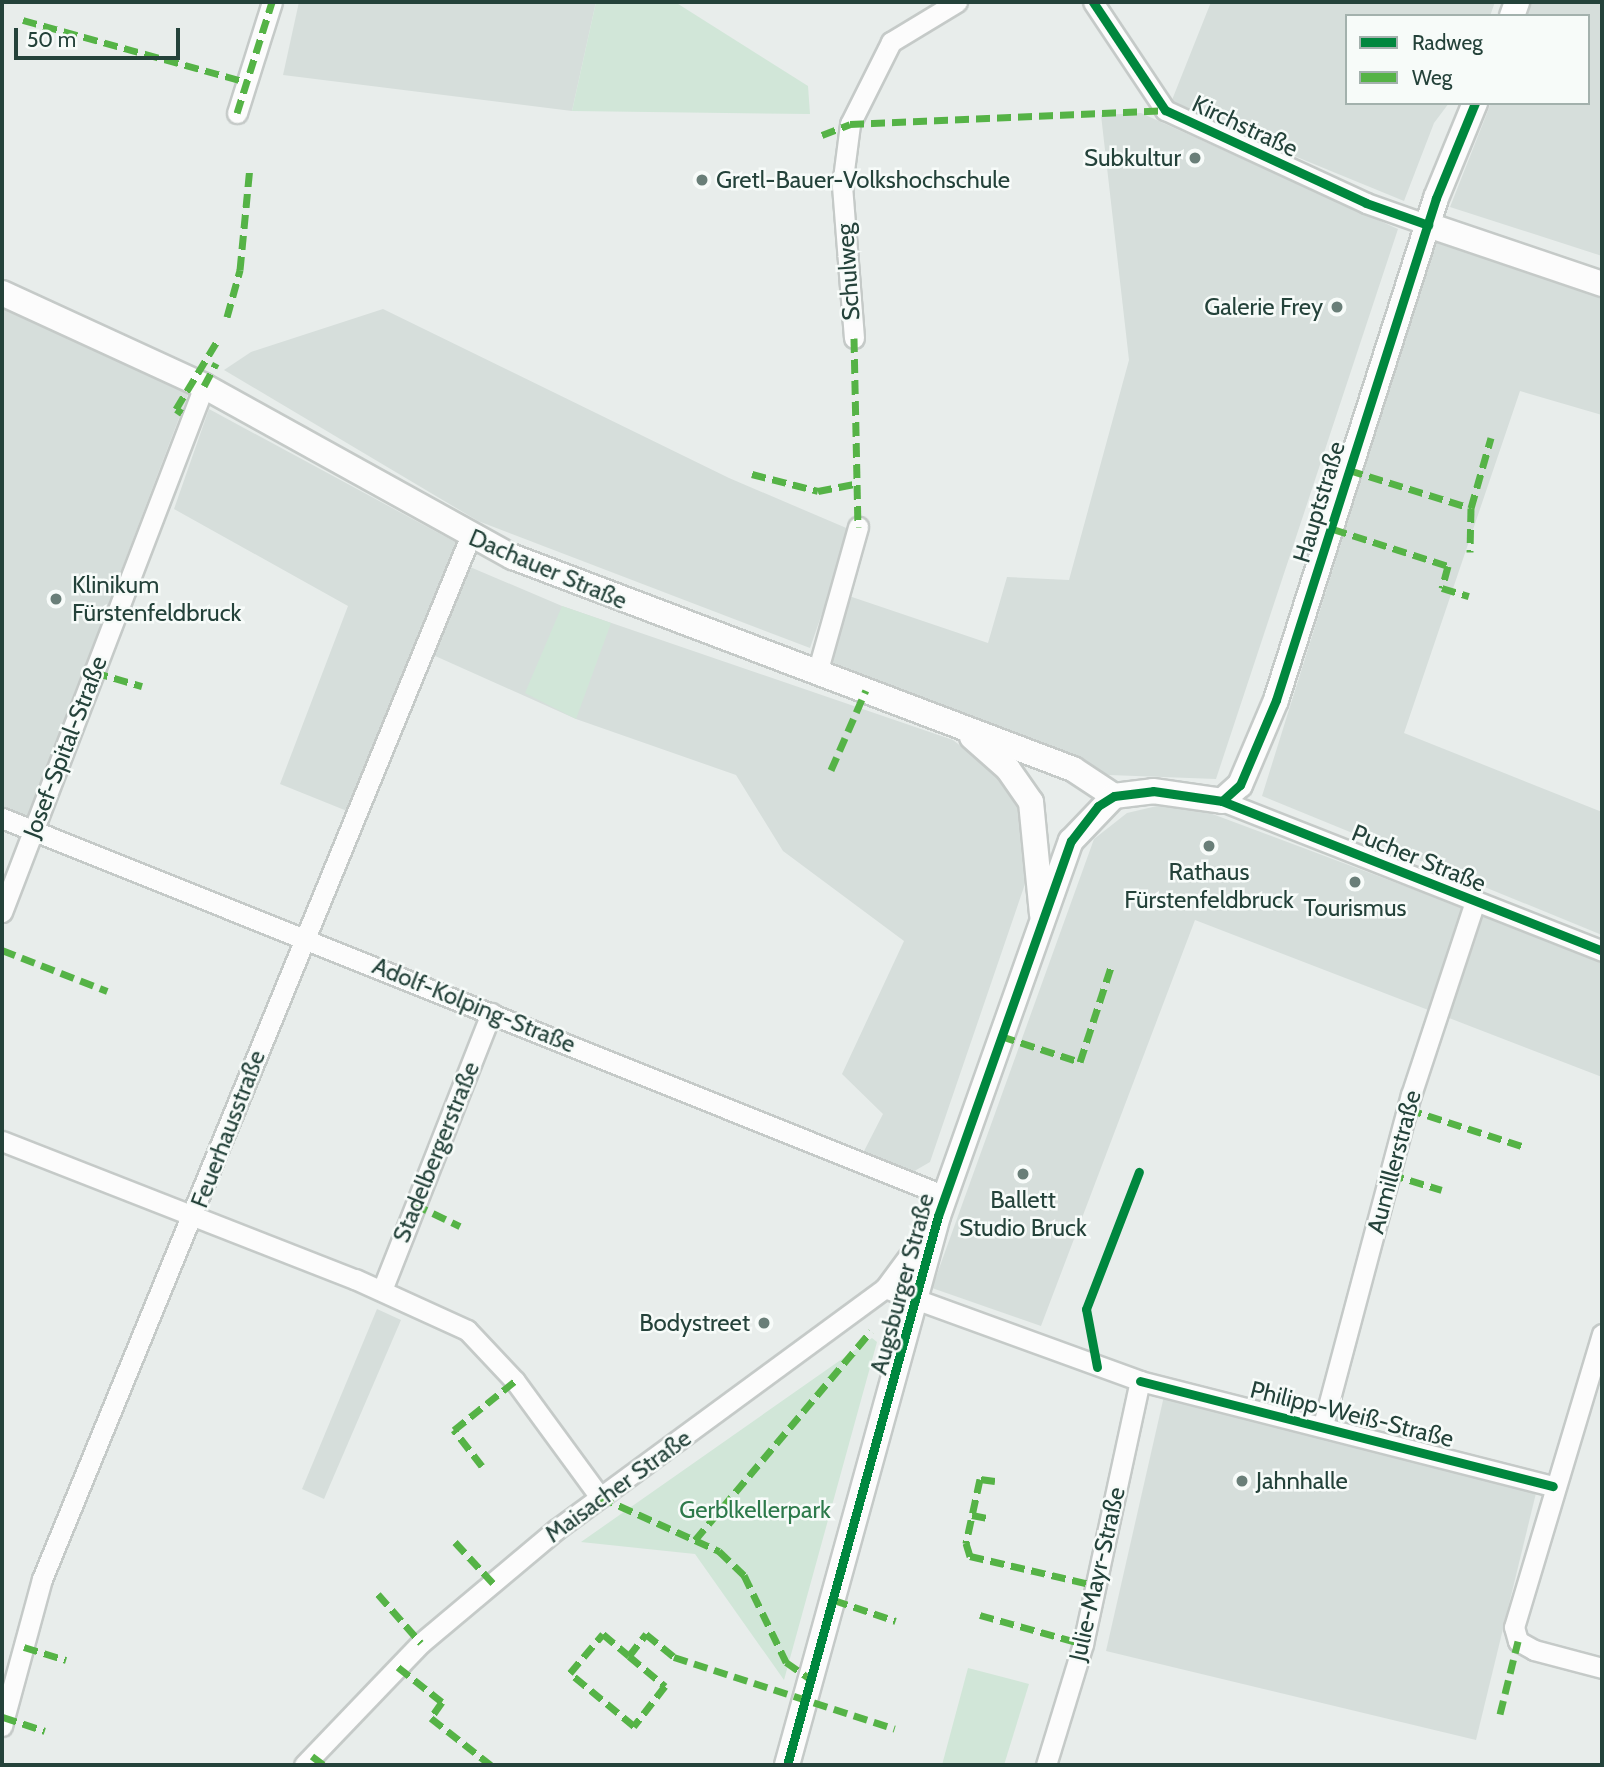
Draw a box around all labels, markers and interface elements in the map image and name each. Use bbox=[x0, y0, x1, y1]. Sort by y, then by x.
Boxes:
scale bar bbox=[18, 14, 184, 58]
legend bbox=[1345, 14, 1590, 105]
text: 50 m bbox=[27, 27, 76, 52]
text: Radweg bbox=[1412, 30, 1483, 55]
text: Weg bbox=[1412, 65, 1452, 90]
street label: Kirchstraße bbox=[1188, 89, 1302, 163]
place label: Subkultur bbox=[1084, 144, 1181, 172]
marker: Subkultur bbox=[1187, 150, 1203, 166]
place label: Gretl-Bauer-Volkshochschule bbox=[716, 166, 1010, 194]
marker: Gretl-Bauer-Volkshochschule bbox=[694, 172, 710, 188]
street label: Schulweg bbox=[830, 222, 866, 322]
place label: Galerie Frey bbox=[1204, 293, 1323, 321]
marker: Galerie Frey bbox=[1329, 299, 1345, 315]
street label: Hauptstraße bbox=[1287, 438, 1351, 566]
street label: Dachauer Straße bbox=[465, 523, 631, 615]
place label: Klinikum Fürstenfeldbruck bbox=[72, 571, 241, 627]
marker: Klinikum Fürstenfeldbruck bbox=[46, 589, 66, 609]
street label: Josef-Spital-Straße bbox=[17, 652, 113, 842]
street label: Pucher Straße bbox=[1348, 818, 1490, 898]
marker: Rathaus Fürstenfeldbruck bbox=[1201, 838, 1217, 854]
place label: Rathaus Fürstenfeldbruck bbox=[1124, 858, 1294, 914]
marker: Tourismus bbox=[1347, 874, 1363, 890]
place label: Tourismus bbox=[1304, 894, 1406, 922]
street label: Adolf-Kolping-Straße bbox=[368, 951, 580, 1059]
street label: Feuerhausstraße bbox=[185, 1046, 271, 1212]
street label: Stadelbergerstraße bbox=[387, 1057, 485, 1247]
street label: Aumillerstraße bbox=[1361, 1087, 1427, 1237]
marker: Ballett Studio Bruck bbox=[1015, 1166, 1031, 1182]
place label: Ballett Studio Bruck bbox=[959, 1186, 1087, 1242]
street label: Augsburger Straße bbox=[864, 1190, 940, 1378]
place label: Bodystreet bbox=[639, 1309, 750, 1337]
marker: Bodystreet bbox=[756, 1315, 772, 1331]
street label: Philipp-Weiß-Straße bbox=[1247, 1375, 1457, 1453]
street label: Maisacher Straße bbox=[539, 1423, 697, 1549]
place label: Jahnhalle bbox=[1256, 1467, 1348, 1495]
marker: Jahnhalle bbox=[1234, 1473, 1250, 1489]
street label: Julie-Mayr-Straße bbox=[1063, 1484, 1131, 1664]
park label: Gerblkellerpark bbox=[679, 1496, 831, 1524]

